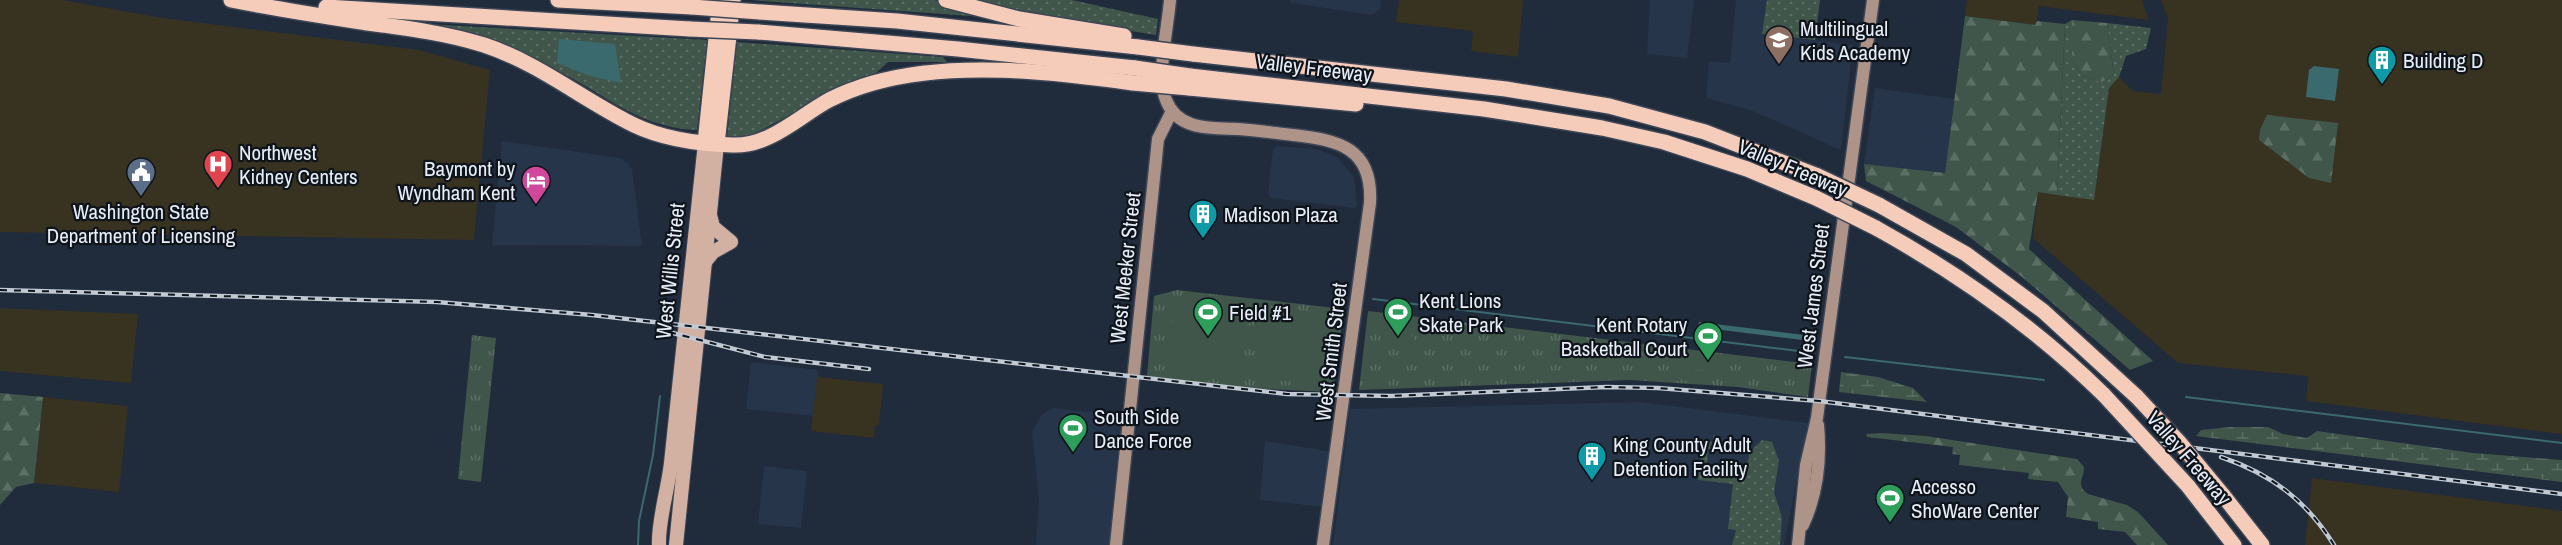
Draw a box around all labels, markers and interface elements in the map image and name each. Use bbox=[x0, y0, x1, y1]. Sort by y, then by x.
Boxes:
place label: Multilingual Kids Academy bbox=[1800, 14, 1910, 67]
school or university icon: Multilingual Kids Academy bbox=[1763, 24, 1795, 66]
building icon: Building D bbox=[2366, 44, 2398, 86]
place label: Building D bbox=[2403, 46, 2483, 75]
street label: Valley Freeway bbox=[1254, 47, 1374, 90]
street label: Valley Freeway bbox=[1734, 132, 1853, 204]
place label: Northwest Kidney Centers bbox=[239, 138, 358, 191]
hospital icon: Northwest Kidney Centers bbox=[202, 148, 234, 190]
place label: Baymont by Wyndham Kent bbox=[397, 154, 515, 207]
public building icon: Washington State Department of Licensing bbox=[125, 156, 157, 198]
hotel icon: Baymont by Wyndham Kent bbox=[520, 164, 552, 206]
street label: West Meeker Street bbox=[1103, 191, 1147, 345]
place label: Washington State Department of Licensing bbox=[47, 197, 236, 250]
building icon: Madison Plaza bbox=[1187, 198, 1219, 240]
place label: Madison Plaza bbox=[1224, 200, 1338, 229]
street label: West Willis Street bbox=[648, 201, 692, 340]
street label: West James Street bbox=[1790, 222, 1836, 370]
street label: West Smith Street bbox=[1308, 281, 1354, 423]
place label: Kent Lions Skate Park bbox=[1419, 286, 1504, 339]
sports icon: Field #1 bbox=[1192, 296, 1224, 338]
sports icon: Kent Lions Skate Park bbox=[1382, 296, 1414, 338]
place label: Field #1 bbox=[1229, 298, 1292, 327]
place label: Kent Rotary Basketball Court bbox=[1561, 310, 1687, 363]
sports icon: Kent Rotary Basketball Court bbox=[1692, 320, 1724, 362]
place label: South Side Dance Force bbox=[1094, 402, 1192, 455]
street label: Valley Freeway bbox=[2140, 405, 2238, 512]
sports icon: South Side Dance Force bbox=[1057, 412, 1089, 454]
place label: King County Adult Detention Facility bbox=[1613, 430, 1751, 483]
building icon: King County Adult Detention Facility bbox=[1576, 440, 1608, 482]
place label: Accesso ShoWare Center bbox=[1910, 472, 2039, 525]
sports icon: Accesso ShoWare Center bbox=[1874, 482, 1906, 524]

